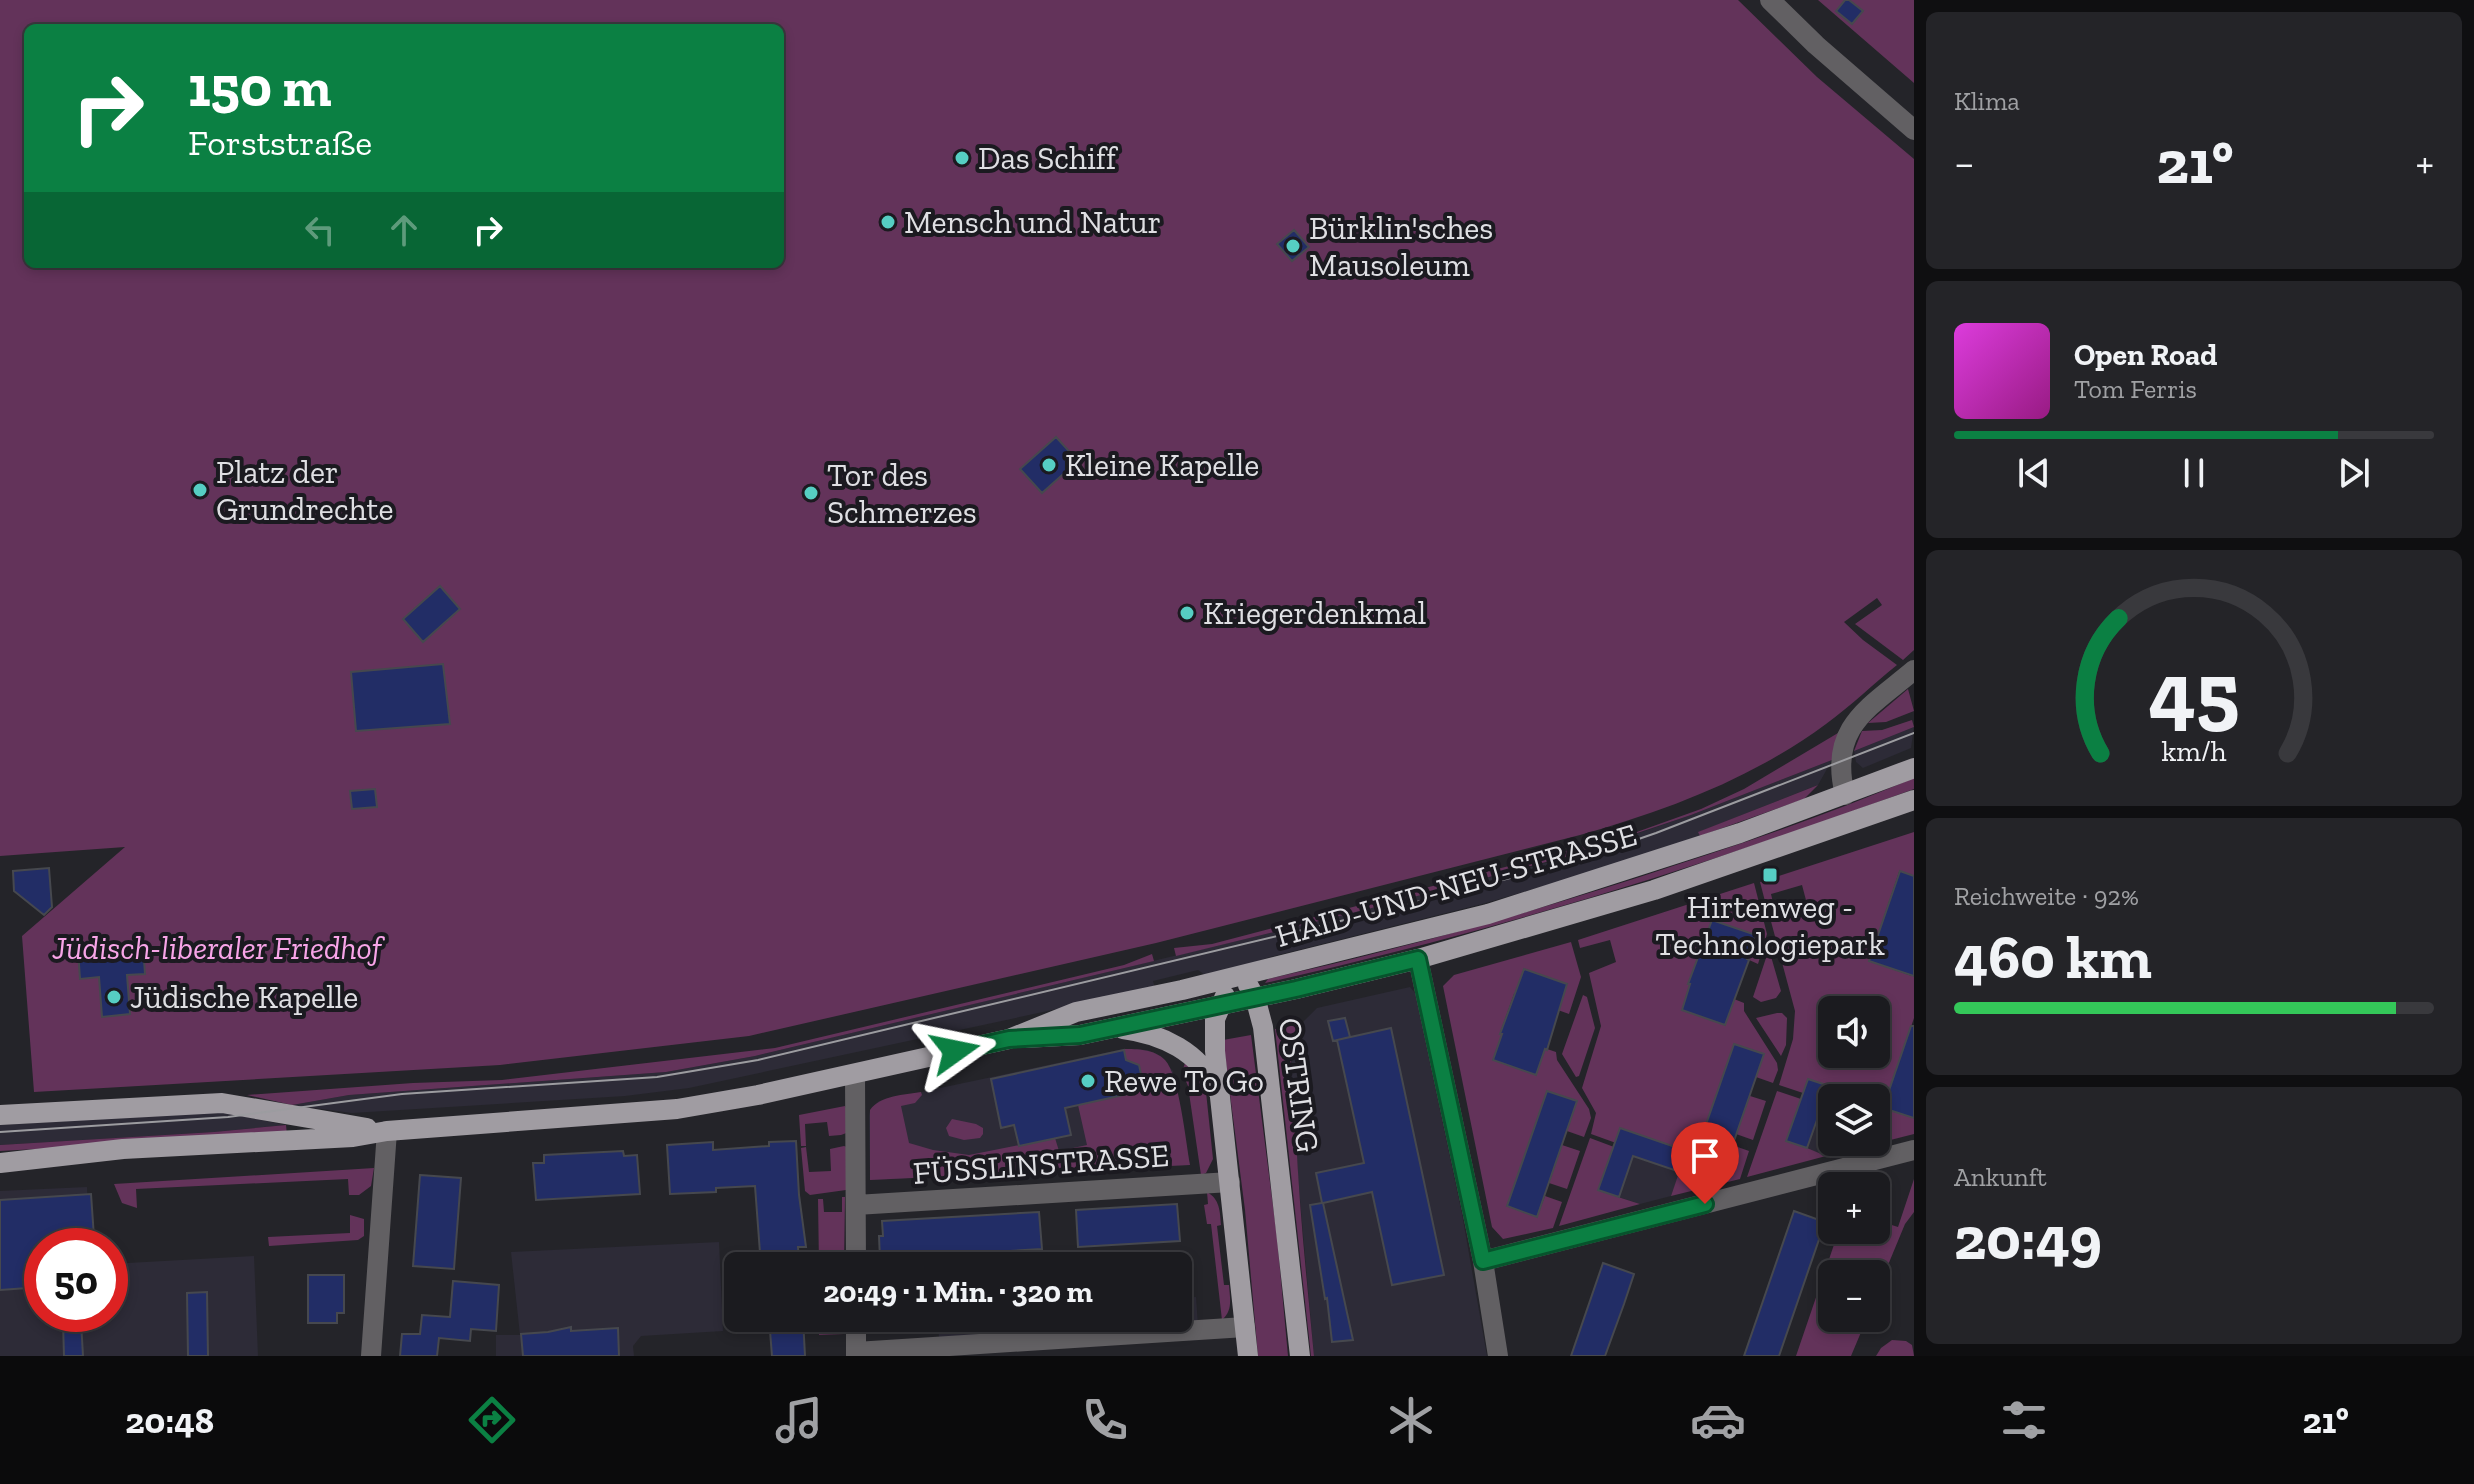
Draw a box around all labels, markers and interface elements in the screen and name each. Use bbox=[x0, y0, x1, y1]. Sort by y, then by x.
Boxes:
text: 150 m bbox=[188, 53, 332, 120]
icon: right bbox=[56, 56, 160, 160]
text: Klima bbox=[1954, 85, 2020, 117]
text: Forststraße bbox=[188, 121, 372, 164]
text: 21° bbox=[2156, 126, 2234, 198]
text: − bbox=[1954, 136, 1975, 189]
text: + bbox=[2415, 136, 2434, 189]
place label: Das Schiff bbox=[978, 139, 1119, 177]
marker: Das Schiff bbox=[953, 149, 971, 167]
place label: Mensch und Natur bbox=[904, 203, 1161, 241]
icon: left bbox=[298, 208, 342, 252]
icon: ahead bbox=[382, 208, 426, 252]
icon: right bbox=[466, 208, 510, 252]
place label: Bürklin'sches Mausoleum bbox=[1309, 209, 1493, 284]
marker: Mensch und Natur bbox=[879, 213, 897, 231]
marker: Bürklin'sches Mausoleum bbox=[1284, 237, 1302, 255]
text: Open Road bbox=[2074, 337, 2217, 373]
text: Tom Ferris bbox=[2074, 373, 2197, 405]
place label: Kleine Kapelle bbox=[1065, 446, 1259, 484]
icon: previous bbox=[2012, 451, 2056, 495]
icon: pause bbox=[2172, 451, 2216, 495]
icon: next bbox=[2332, 451, 2376, 495]
place label: Platz der Grundrechte bbox=[216, 453, 394, 528]
place label: Tor des Schmerzes bbox=[827, 456, 977, 531]
marker: Kleine Kapelle bbox=[1040, 456, 1058, 474]
marker: Platz der Grundrechte bbox=[191, 481, 209, 499]
marker: Tor des Schmerzes bbox=[802, 484, 820, 502]
place label: Kriegerdenkmal bbox=[1203, 594, 1426, 632]
marker: Kriegerdenkmal bbox=[1178, 604, 1196, 622]
text: 45 bbox=[2149, 641, 2239, 741]
text: km/h bbox=[2161, 734, 2227, 768]
street label: HAID-UND-NEU-STRASSE bbox=[1271, 815, 1641, 955]
marker: Hirtenweg - Technologiepark bbox=[1761, 866, 1779, 884]
text: Reichweite · 92% bbox=[1954, 880, 2139, 912]
place label: Hirtenweg - Technologiepark bbox=[1655, 888, 1885, 963]
text: 460 km bbox=[1954, 921, 2152, 993]
park label: Jüdisch-liberaler Friedhof bbox=[51, 929, 385, 967]
place label: Jüdische Kapelle bbox=[130, 978, 358, 1016]
marker: Jüdische Kapelle bbox=[105, 988, 123, 1006]
map controls bbox=[1818, 996, 1890, 1332]
button: sound bbox=[1818, 996, 1890, 1068]
position arrow bbox=[913, 1009, 997, 1093]
street label: OSTRING bbox=[1271, 1015, 1327, 1155]
place label: Rewe To Go bbox=[1104, 1062, 1264, 1100]
marker: Rewe To Go bbox=[1079, 1072, 1097, 1090]
button: layers bbox=[1818, 1084, 1890, 1156]
pin bbox=[1671, 1122, 1739, 1204]
icon: arrive bbox=[1683, 1134, 1727, 1178]
street label: FÜSSLINSTRASSE bbox=[912, 1136, 1170, 1192]
text: Ankunft bbox=[1954, 1161, 2047, 1193]
button: + bbox=[1818, 1172, 1890, 1244]
text: 20:49 bbox=[1954, 1202, 2102, 1274]
speed limit sign: 50 bbox=[24, 1228, 128, 1332]
button: − bbox=[1818, 1260, 1890, 1332]
text: 20:49 · 1 Min. · 320 m bbox=[823, 1274, 1093, 1310]
icon: directions bbox=[464, 1392, 520, 1448]
icon: music bbox=[771, 1392, 827, 1448]
icon: phone bbox=[1077, 1392, 1133, 1448]
icon: climate bbox=[1383, 1392, 1439, 1448]
icon: car bbox=[1690, 1392, 1746, 1448]
icon: filters bbox=[1996, 1392, 2052, 1448]
text: 20:48 bbox=[125, 1399, 214, 1442]
text: 21° bbox=[2303, 1399, 2349, 1442]

